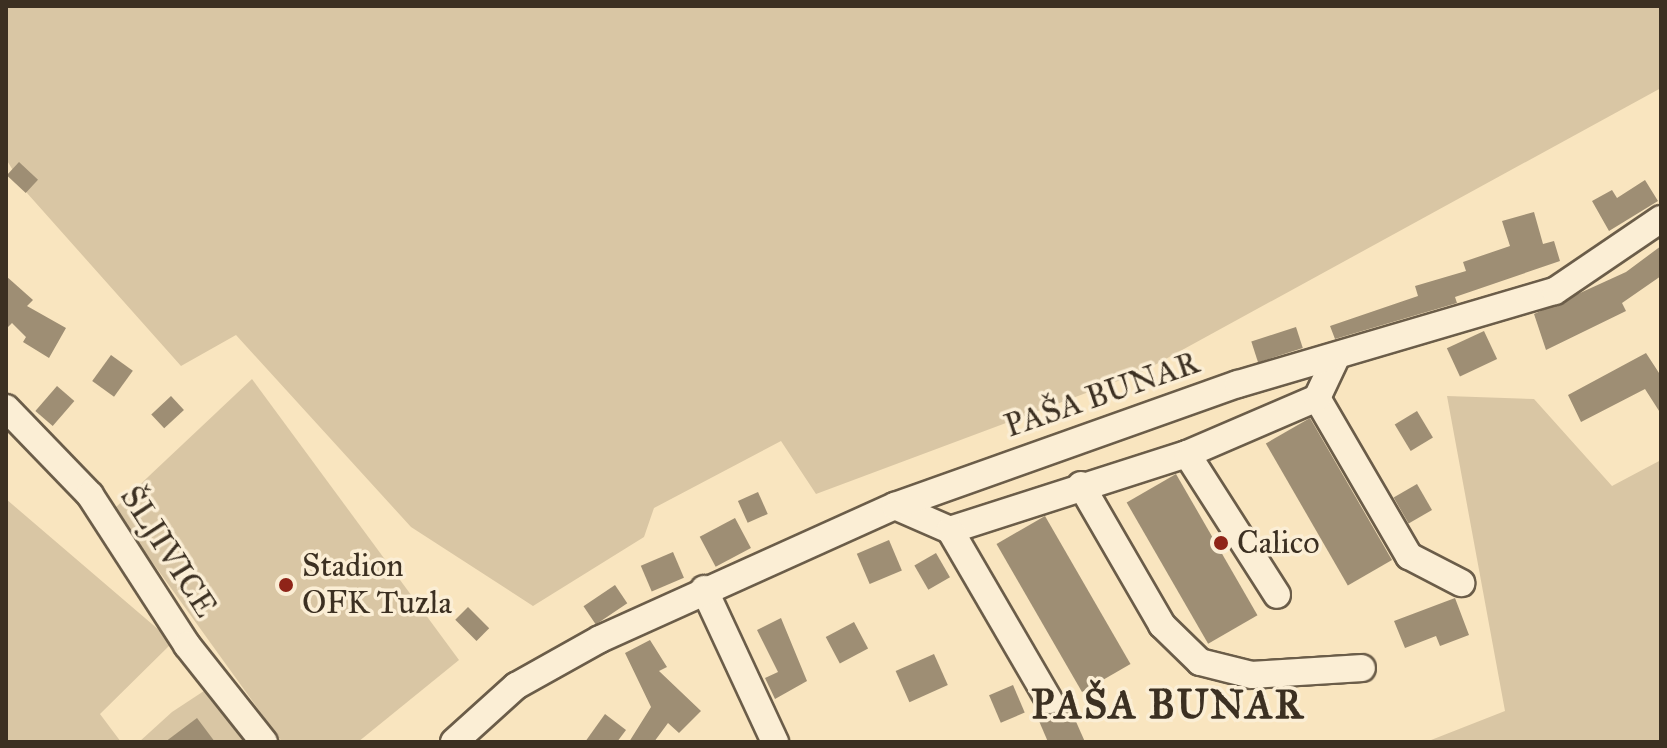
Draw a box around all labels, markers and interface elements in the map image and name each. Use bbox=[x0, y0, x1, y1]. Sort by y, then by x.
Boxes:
street label: PAŠA BUNAR bbox=[1000, 344, 1204, 446]
street label: ŠLJIVICE bbox=[112, 479, 224, 625]
place label: Calico bbox=[1237, 524, 1320, 562]
marker: Calico bbox=[1212, 534, 1230, 552]
place label: Stadion OFK Tuzla bbox=[302, 548, 452, 623]
marker: Stadion OFK Tuzla bbox=[277, 576, 295, 594]
district label: PAŠA BUNAR bbox=[1031, 681, 1305, 729]

